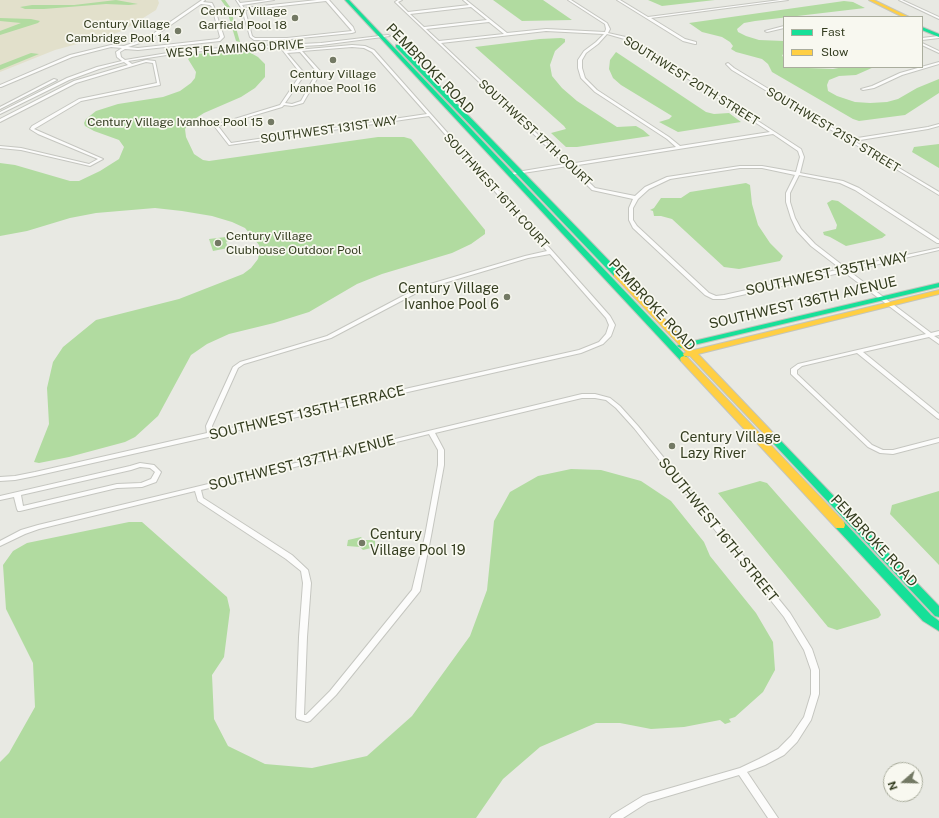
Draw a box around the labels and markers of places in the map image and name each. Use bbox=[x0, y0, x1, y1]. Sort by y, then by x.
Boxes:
place label: Century Village Garfield Pool 18 bbox=[199, 4, 287, 32]
marker: Century Village Garfield Pool 18 bbox=[290, 13, 300, 23]
place label: Century Village Cambridge Pool 14 bbox=[66, 17, 170, 45]
marker: Century Village Cambridge Pool 14 bbox=[173, 26, 183, 36]
marker: Century Village Ivanhoe Pool 16 bbox=[328, 55, 338, 65]
place label: Century Village Ivanhoe Pool 16 bbox=[290, 67, 376, 95]
place label: Century Village Ivanhoe Pool 15 bbox=[87, 115, 263, 129]
marker: Century Village Ivanhoe Pool 15 bbox=[266, 117, 276, 127]
place label: Century Village Clubhouse Outdoor Pool bbox=[226, 229, 362, 257]
marker: Century Village Clubhouse Outdoor Pool bbox=[213, 238, 223, 248]
place label: Century Village Ivanhoe Pool 6 bbox=[398, 281, 499, 314]
marker: Century Village Ivanhoe Pool 6 bbox=[502, 292, 512, 302]
place label: Century Village Lazy River bbox=[680, 430, 781, 462]
marker: Century Village Lazy River bbox=[667, 441, 677, 451]
place label: Century Village Pool 19 bbox=[370, 527, 465, 560]
marker: Century Village Pool 19 bbox=[357, 538, 367, 548]

